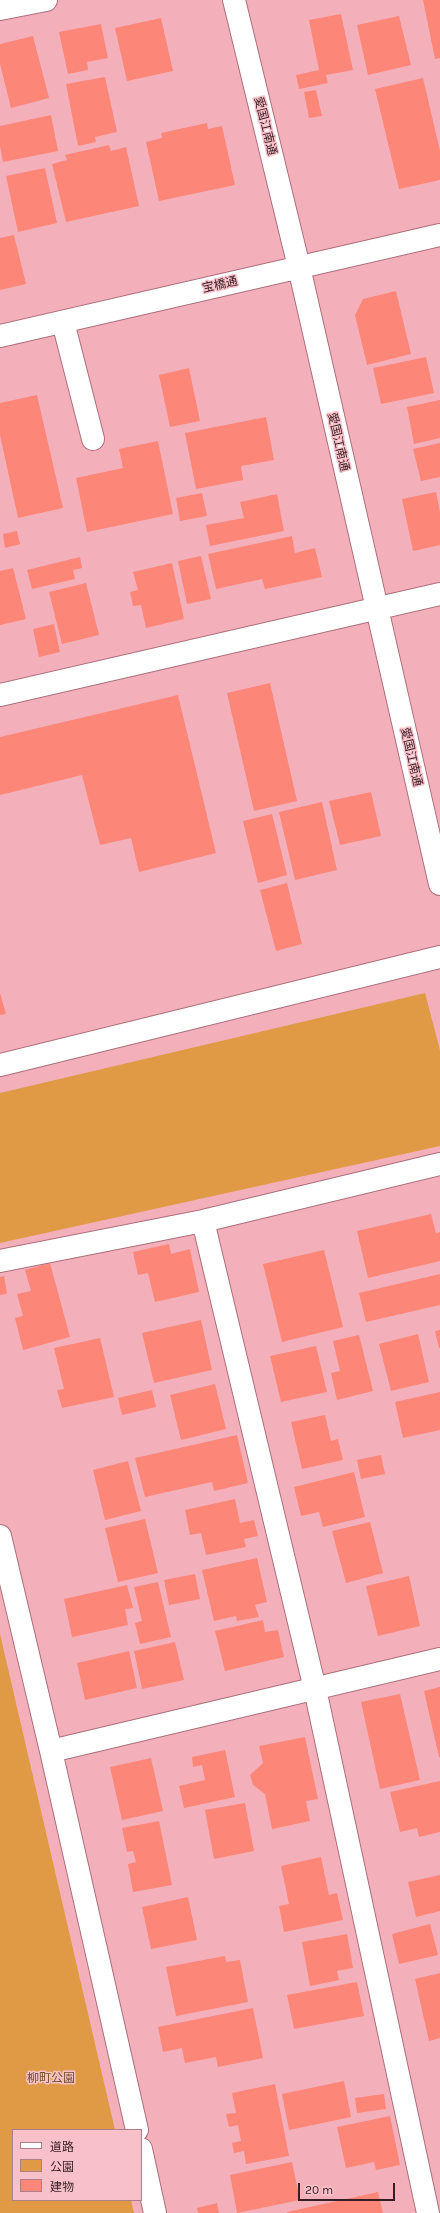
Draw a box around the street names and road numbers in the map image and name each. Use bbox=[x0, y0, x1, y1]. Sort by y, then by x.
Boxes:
street label: 愛国江南通 bbox=[251, 95, 279, 157]
street label: 宝橋通 bbox=[201, 274, 239, 296]
street label: 愛国江南通 bbox=[324, 411, 352, 473]
street label: 愛国江南通 bbox=[397, 726, 425, 788]

